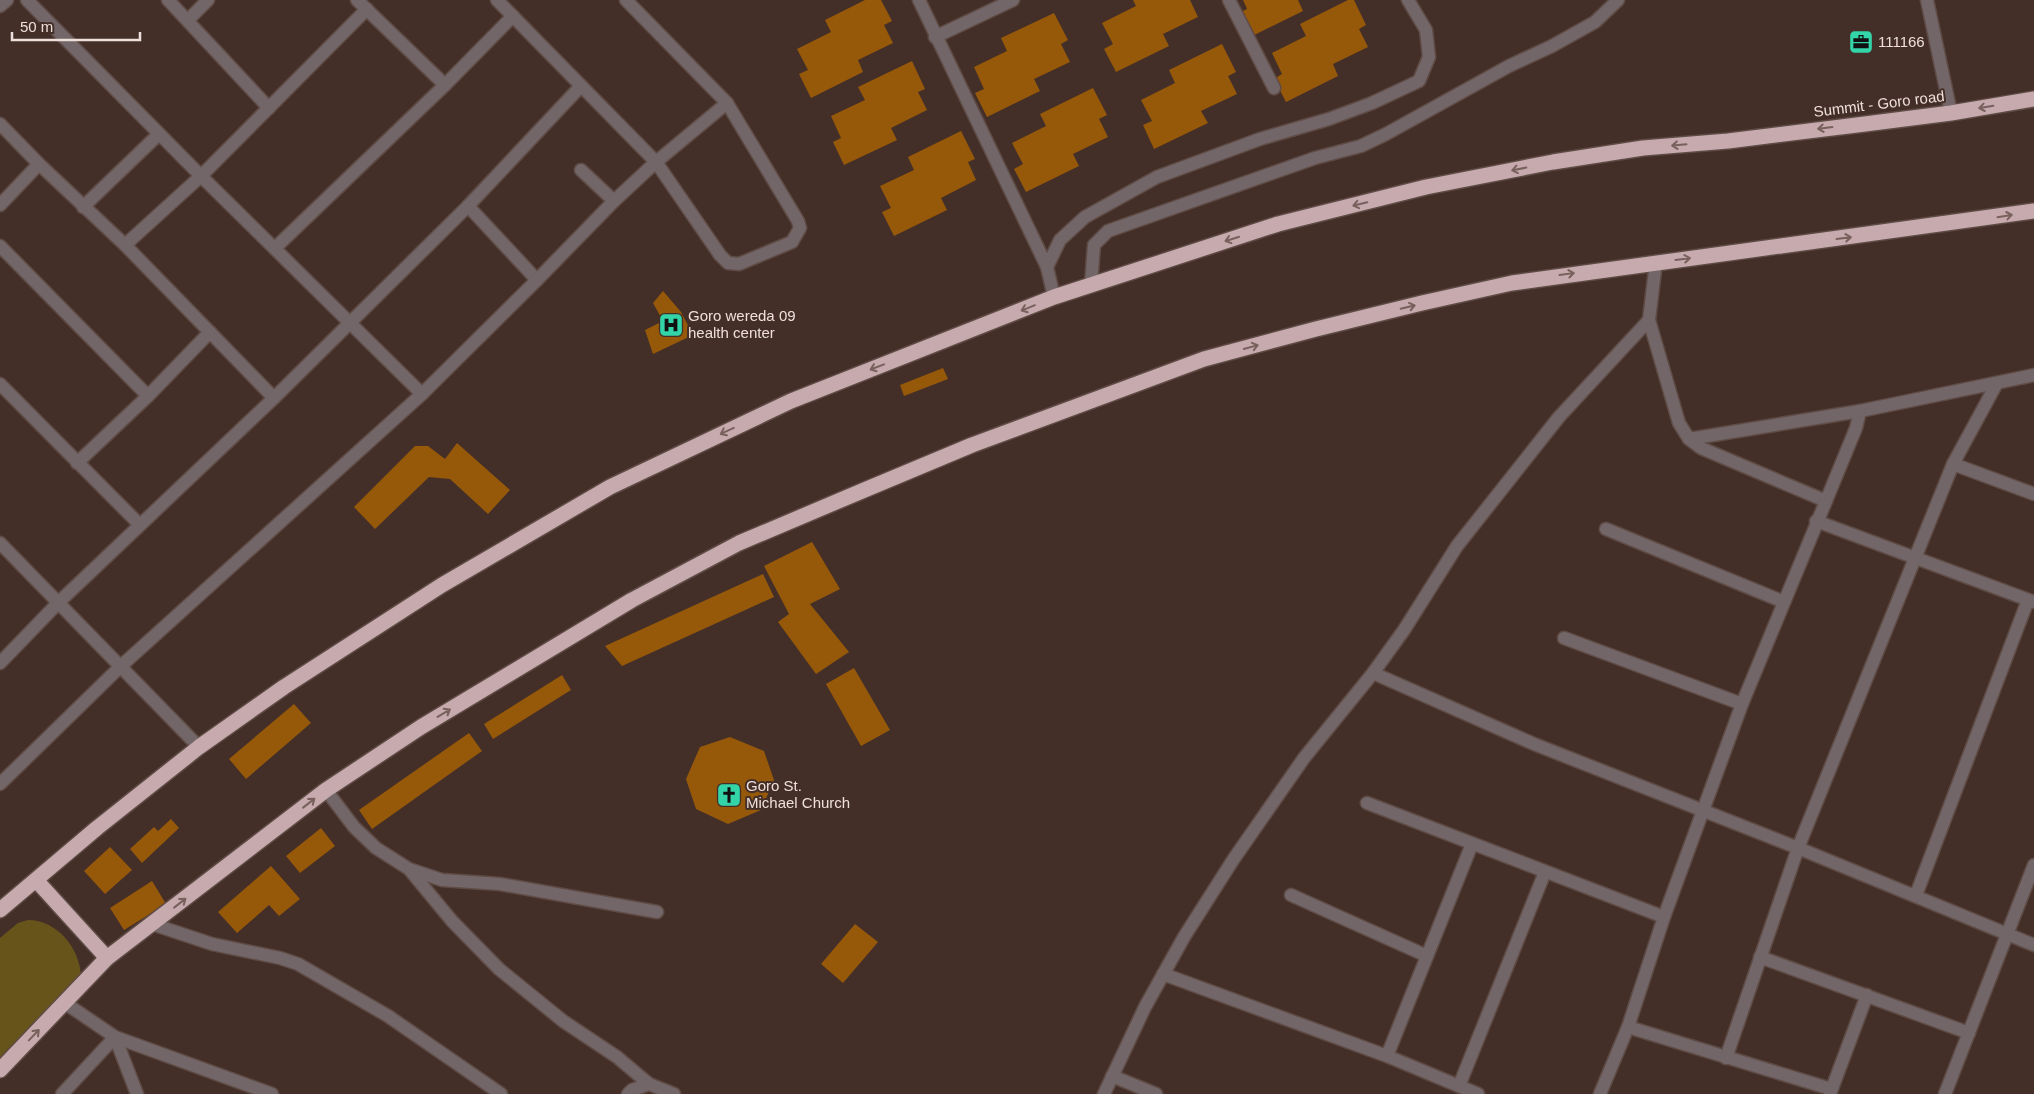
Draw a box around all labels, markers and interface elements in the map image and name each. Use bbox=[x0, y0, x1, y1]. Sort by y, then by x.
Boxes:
scale bar bbox=[12, 10, 140, 42]
text: 50 m bbox=[20, 18, 53, 35]
office icon: 111166 bbox=[1848, 29, 1874, 55]
place label: 111166 bbox=[1878, 33, 1925, 50]
street label: Summit - Goro road bbox=[1813, 87, 1945, 120]
one-way arrow bbox=[1978, 103, 1994, 113]
one-way arrow bbox=[1817, 123, 1833, 133]
one-way arrow bbox=[1672, 140, 1688, 150]
one-way arrow bbox=[1511, 164, 1527, 174]
one-way arrow bbox=[1353, 200, 1369, 209]
one-way arrow bbox=[1996, 210, 2012, 220]
one-way arrow bbox=[1835, 233, 1851, 243]
one-way arrow bbox=[1224, 235, 1240, 245]
one-way arrow bbox=[1674, 253, 1690, 263]
one-way arrow bbox=[1559, 269, 1575, 279]
one-way arrow bbox=[1400, 302, 1416, 311]
one-way arrow bbox=[1021, 303, 1036, 313]
place label: Goro wereda 09 health center bbox=[688, 307, 796, 341]
hospital icon: Goro wereda 09 health center bbox=[658, 312, 684, 338]
one-way arrow bbox=[1242, 341, 1258, 351]
one-way arrow bbox=[870, 363, 885, 373]
one-way arrow bbox=[720, 426, 735, 436]
one-way arrow bbox=[436, 708, 450, 718]
place label: Goro St. Michael Church bbox=[746, 777, 850, 811]
church icon: Goro St. Michael Church bbox=[716, 782, 742, 808]
one-way arrow bbox=[302, 798, 315, 809]
one-way arrow bbox=[173, 897, 186, 908]
one-way arrow bbox=[28, 1029, 40, 1041]

